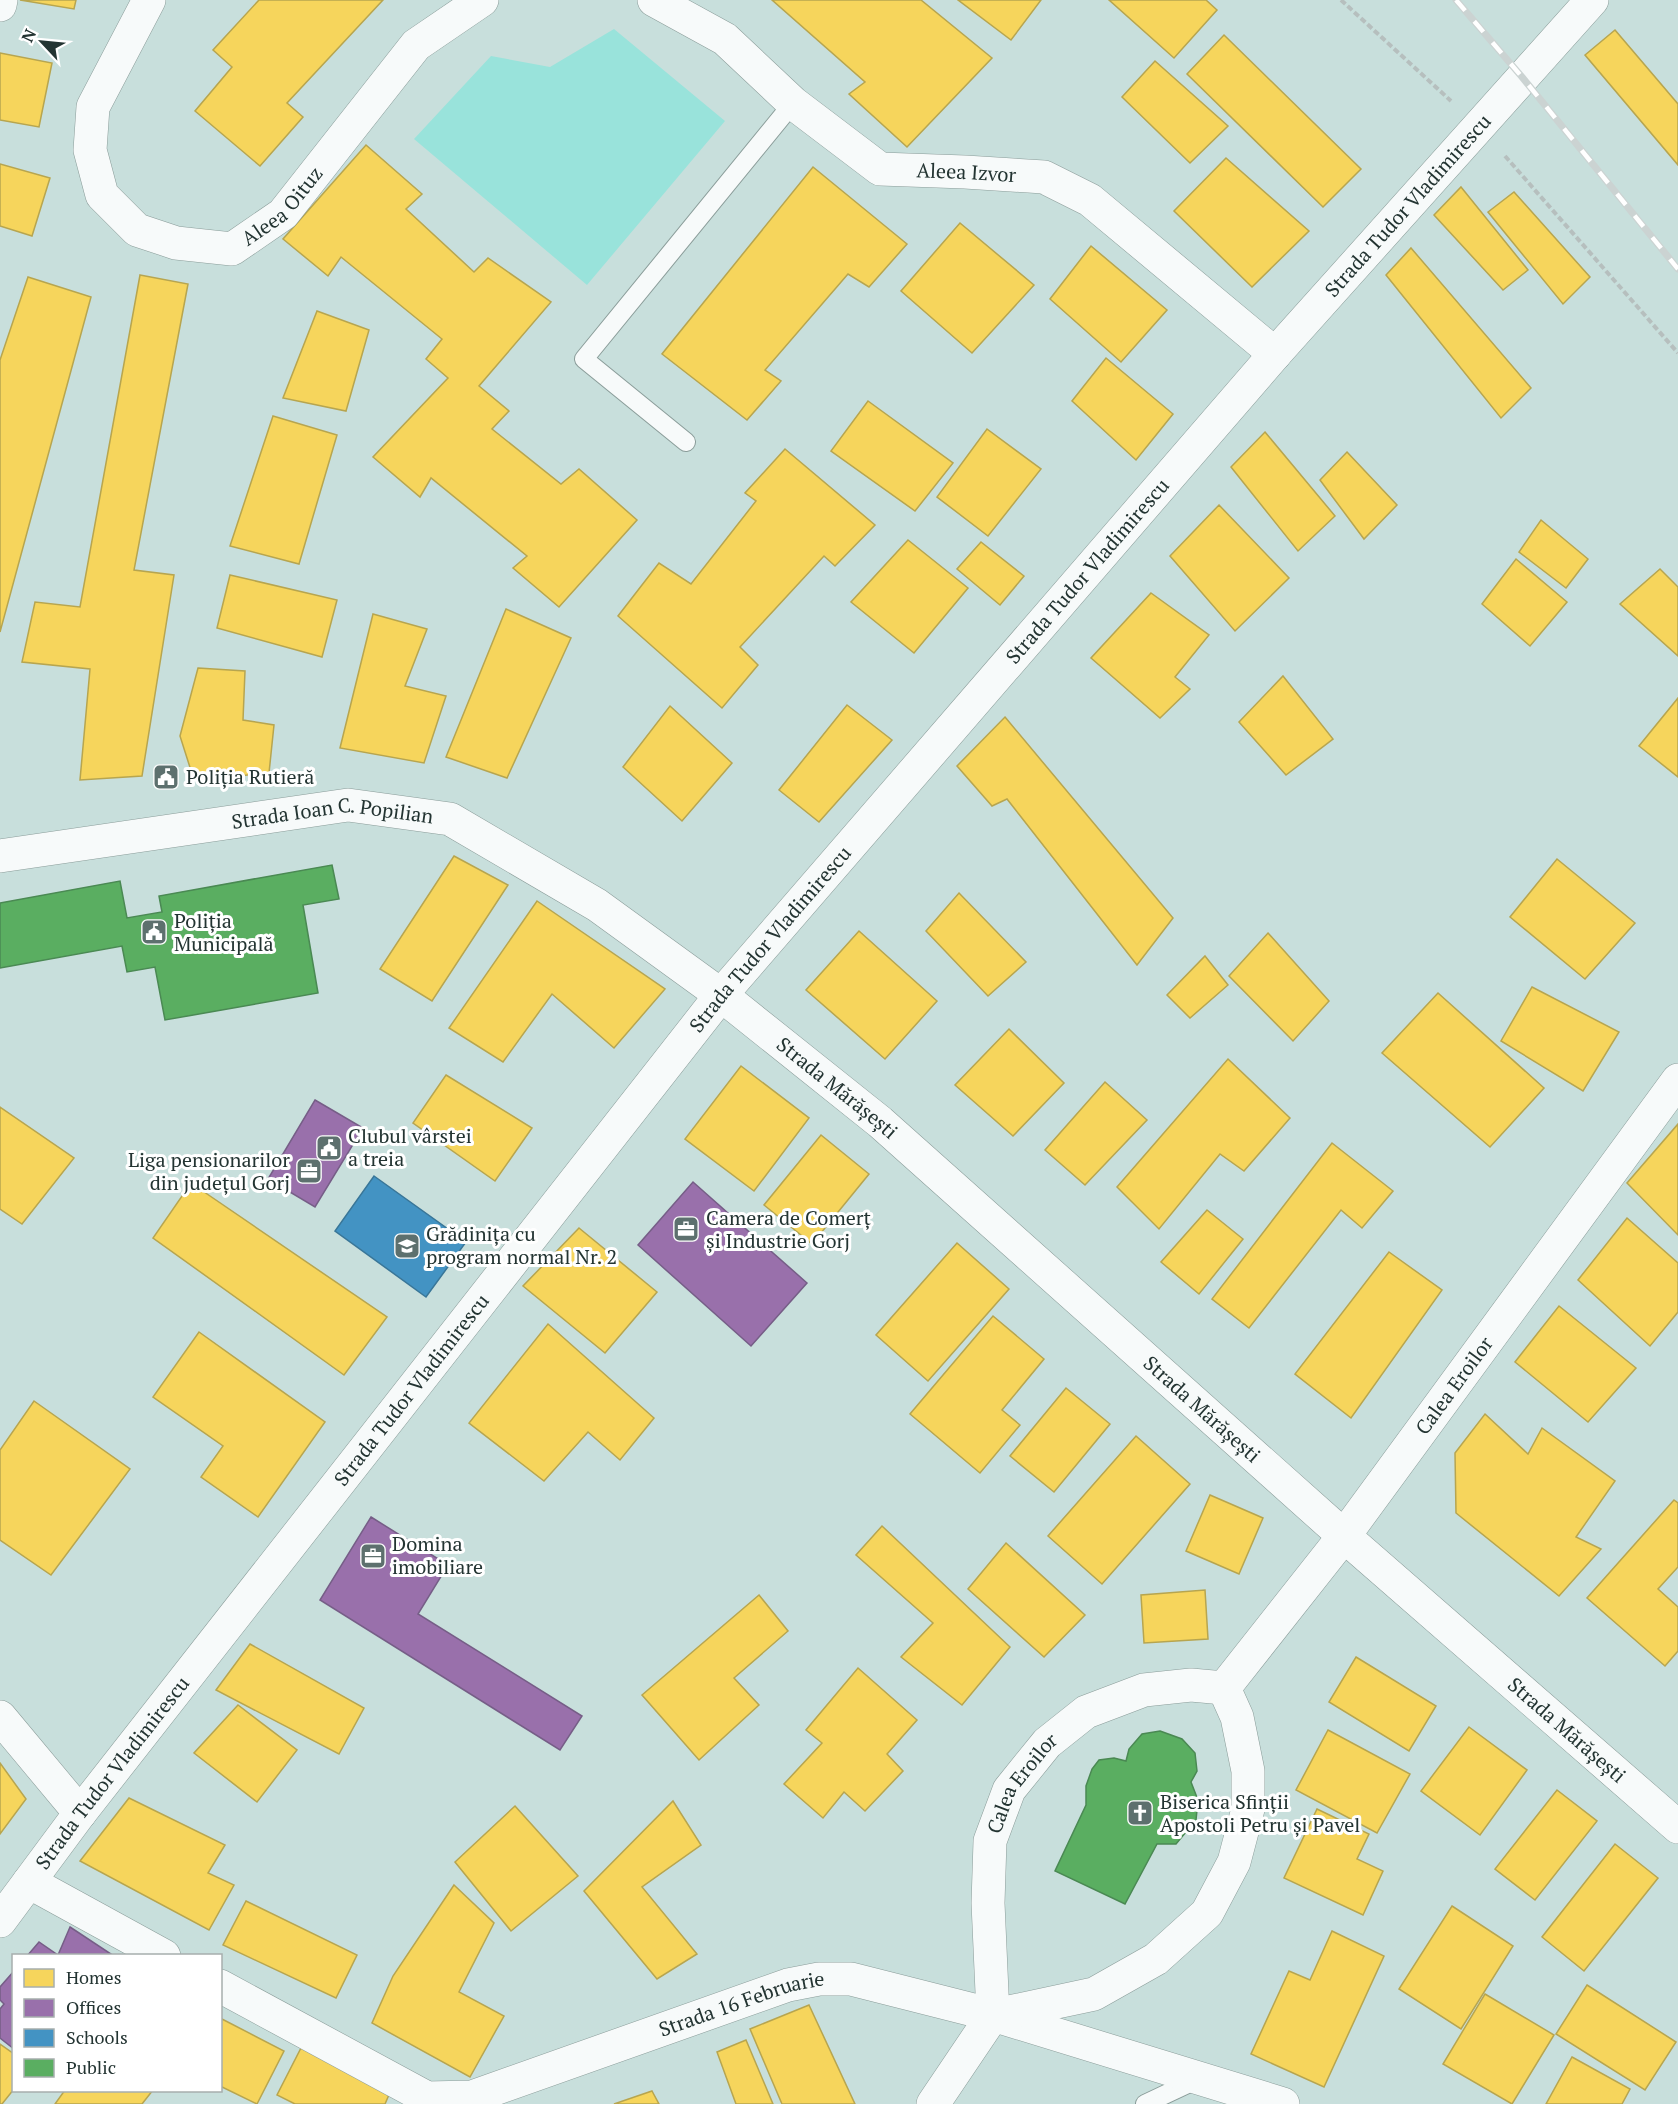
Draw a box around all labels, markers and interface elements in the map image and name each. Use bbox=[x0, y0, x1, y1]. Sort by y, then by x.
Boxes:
north arrow bbox=[12, 12, 72, 72]
text: N bbox=[16, 25, 41, 46]
street label: Strada Tudor Vladimirescu bbox=[1318, 108, 1497, 303]
street label: Aleea Izvor bbox=[916, 156, 1017, 188]
street label: Aleea Oituz bbox=[236, 161, 328, 252]
street label: Strada Tudor Vladimirescu bbox=[999, 472, 1175, 669]
public building icon: Poliția Rutieră bbox=[151, 762, 181, 792]
place label: Poliția Rutieră bbox=[186, 763, 314, 790]
street label: Strada Ioan C. Popilian bbox=[230, 791, 435, 835]
street label: Strada Tudor Vladimirescu bbox=[683, 840, 857, 1038]
place label: Poliția Municipală bbox=[174, 907, 274, 957]
public building icon: Poliția Municipală bbox=[139, 917, 169, 947]
street label: Strada Mărășești bbox=[771, 1031, 904, 1145]
place label: Clubul vârstei a treia bbox=[348, 1122, 472, 1172]
public building icon: Clubul vârstei a treia bbox=[314, 1133, 344, 1163]
place label: Liga pensionarilor din județul Gorj bbox=[128, 1146, 290, 1196]
office icon: Liga pensionarilor din județul Gorj bbox=[294, 1156, 324, 1186]
place label: Camera de Comerț și Industrie Gorj bbox=[706, 1204, 871, 1254]
office icon: Camera de Comerț și Industrie Gorj bbox=[671, 1214, 701, 1244]
place label: Grădinița cu program normal Nr. 2 bbox=[426, 1220, 617, 1270]
school or university icon: Grădinița cu program normal Nr. 2 bbox=[392, 1231, 422, 1261]
street label: Strada Tudor Vladimirescu bbox=[327, 1288, 495, 1491]
street label: Calea Eroilor bbox=[1409, 1331, 1499, 1440]
street label: Strada Mărășești bbox=[1138, 1349, 1266, 1468]
place label: Domina imobiliare bbox=[392, 1530, 483, 1580]
office icon: Domina imobiliare bbox=[358, 1541, 388, 1571]
street label: Strada Tudor Vladimirescu bbox=[29, 1670, 195, 1874]
street label: Strada Mărășești bbox=[1502, 1671, 1632, 1789]
street label: Calea Eroilor bbox=[980, 1726, 1063, 1837]
place label: Biserica Sfinții Apostoli Petru și Pavel bbox=[1160, 1788, 1360, 1838]
church icon: Biserica Sfinții Apostoli Petru și Pavel bbox=[1125, 1798, 1155, 1828]
legend bbox=[12, 1954, 222, 2092]
text: Homes bbox=[66, 1965, 121, 1989]
street label: Strada 16 Februarie bbox=[655, 1965, 824, 2043]
text: Offices bbox=[66, 1995, 121, 2019]
text: Schools bbox=[66, 2025, 128, 2049]
text: Public bbox=[66, 2055, 116, 2079]

